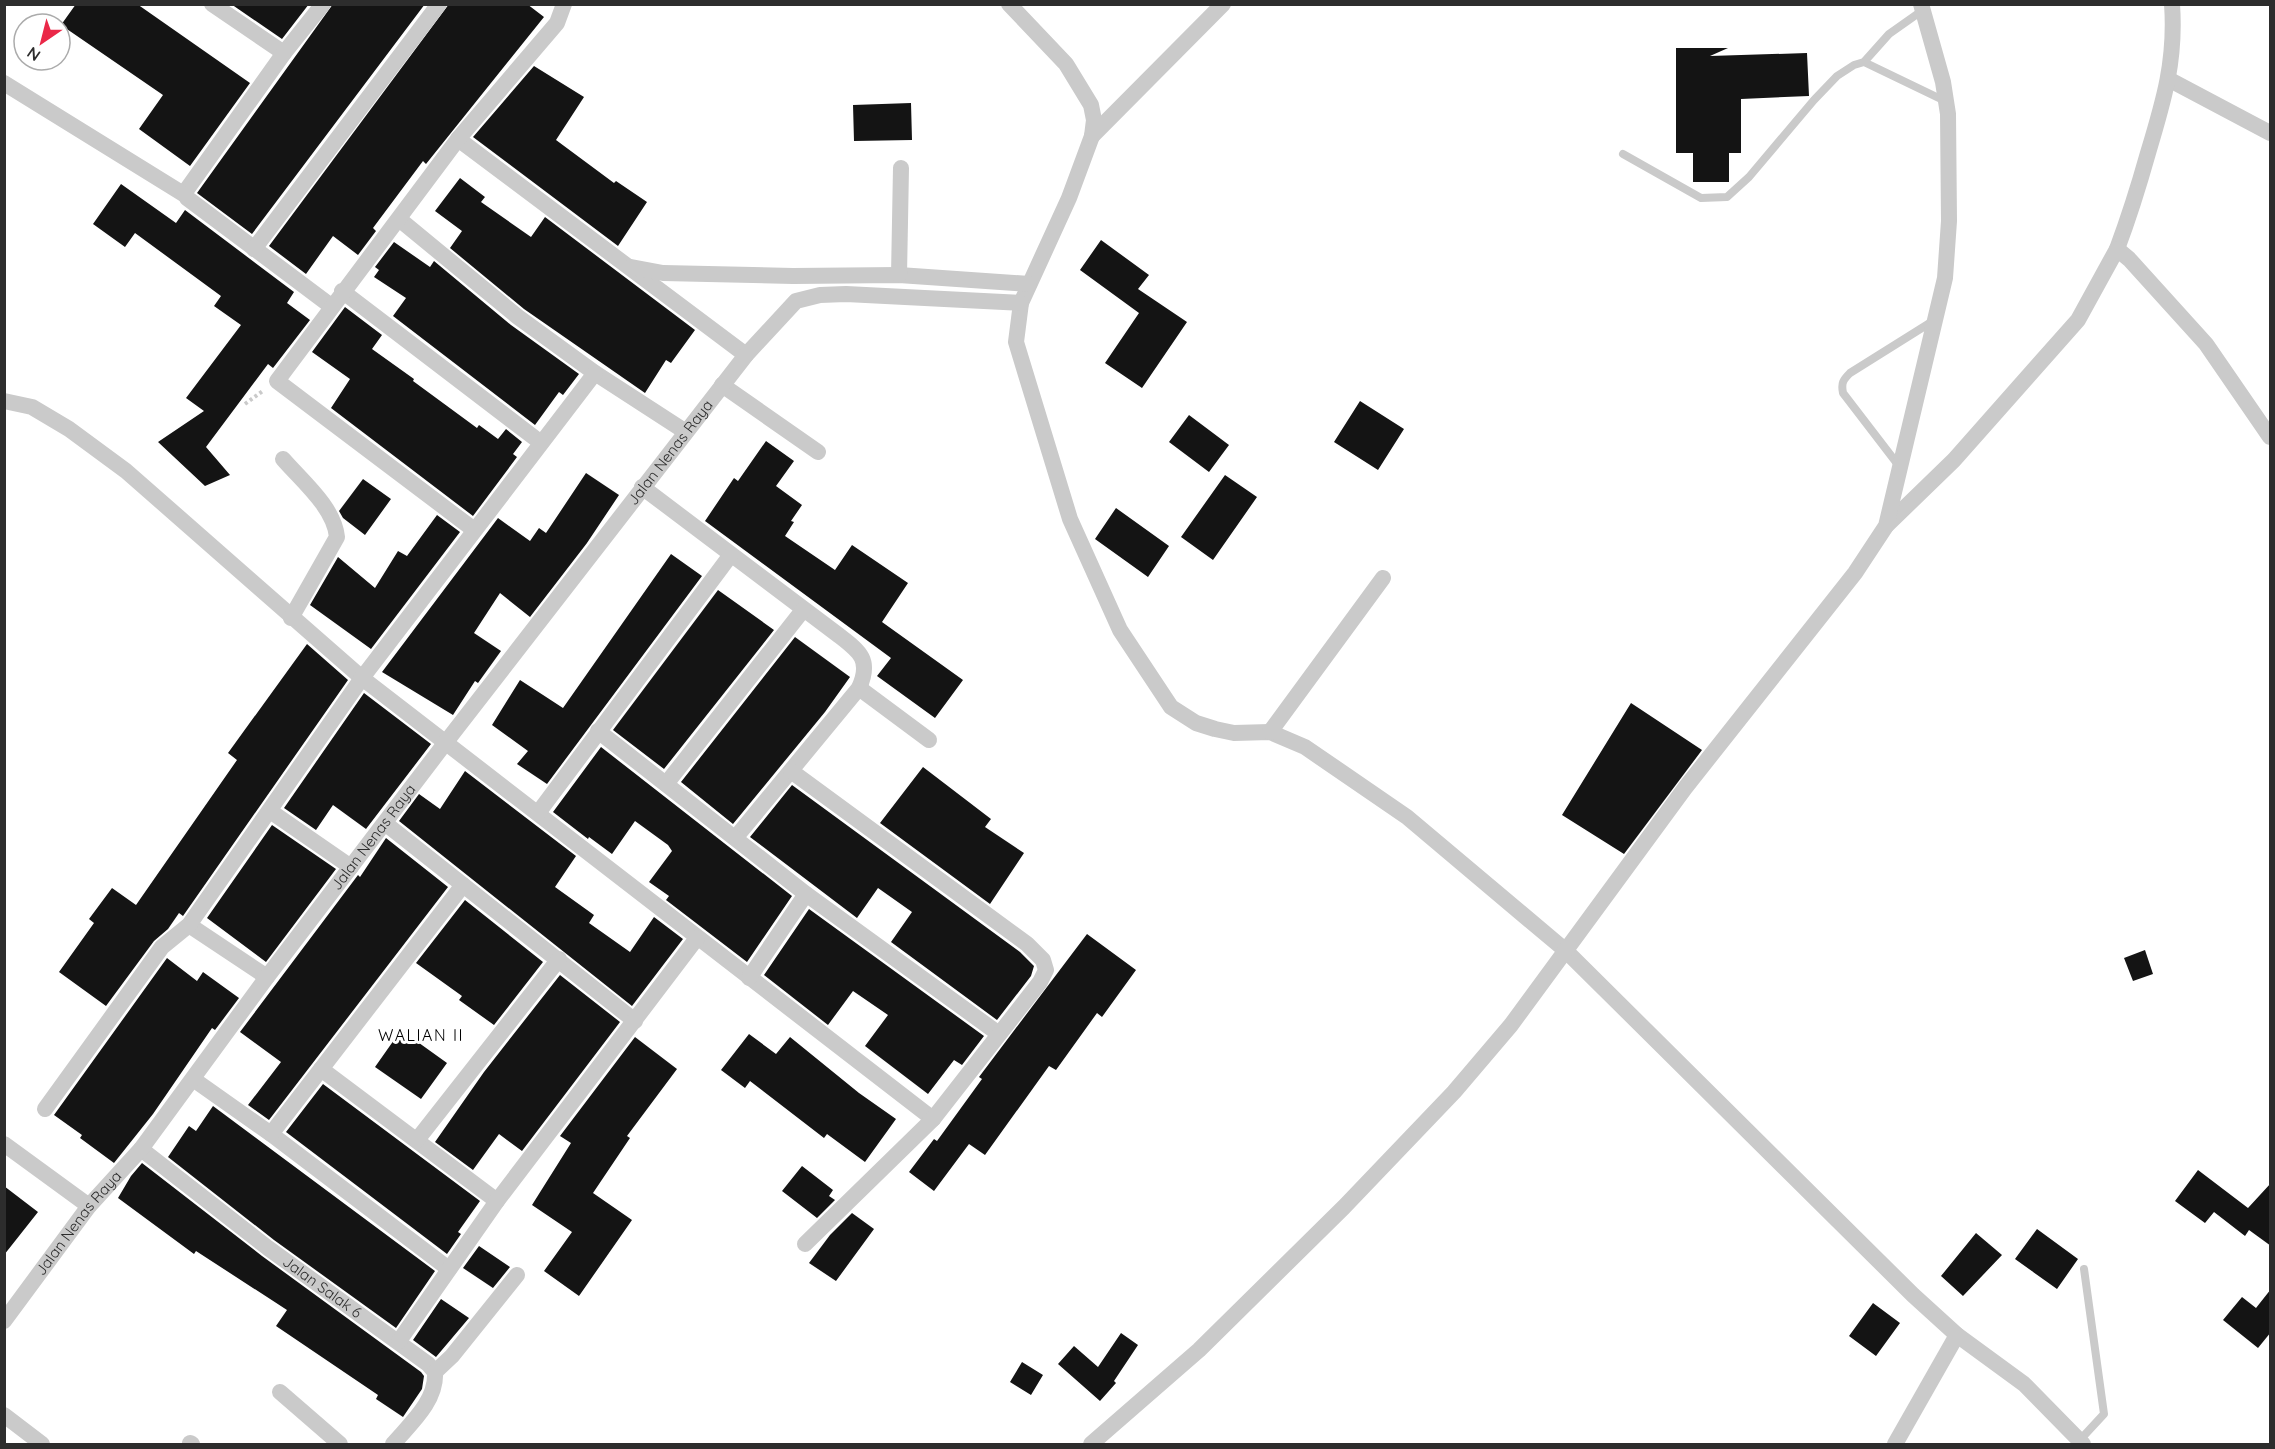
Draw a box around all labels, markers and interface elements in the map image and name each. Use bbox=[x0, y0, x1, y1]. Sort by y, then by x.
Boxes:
north arrow bbox=[12, 12, 72, 72]
text: N bbox=[23, 43, 44, 66]
street label: Jalan Nenas Raya bbox=[623, 396, 717, 509]
street label: Jalan Nenas Raya bbox=[327, 780, 419, 894]
district label: WALIAN II bbox=[378, 1025, 464, 1045]
street label: Jalan Nenas Raya bbox=[31, 1167, 125, 1279]
street label: Jalan Salak 6 bbox=[279, 1252, 366, 1322]

